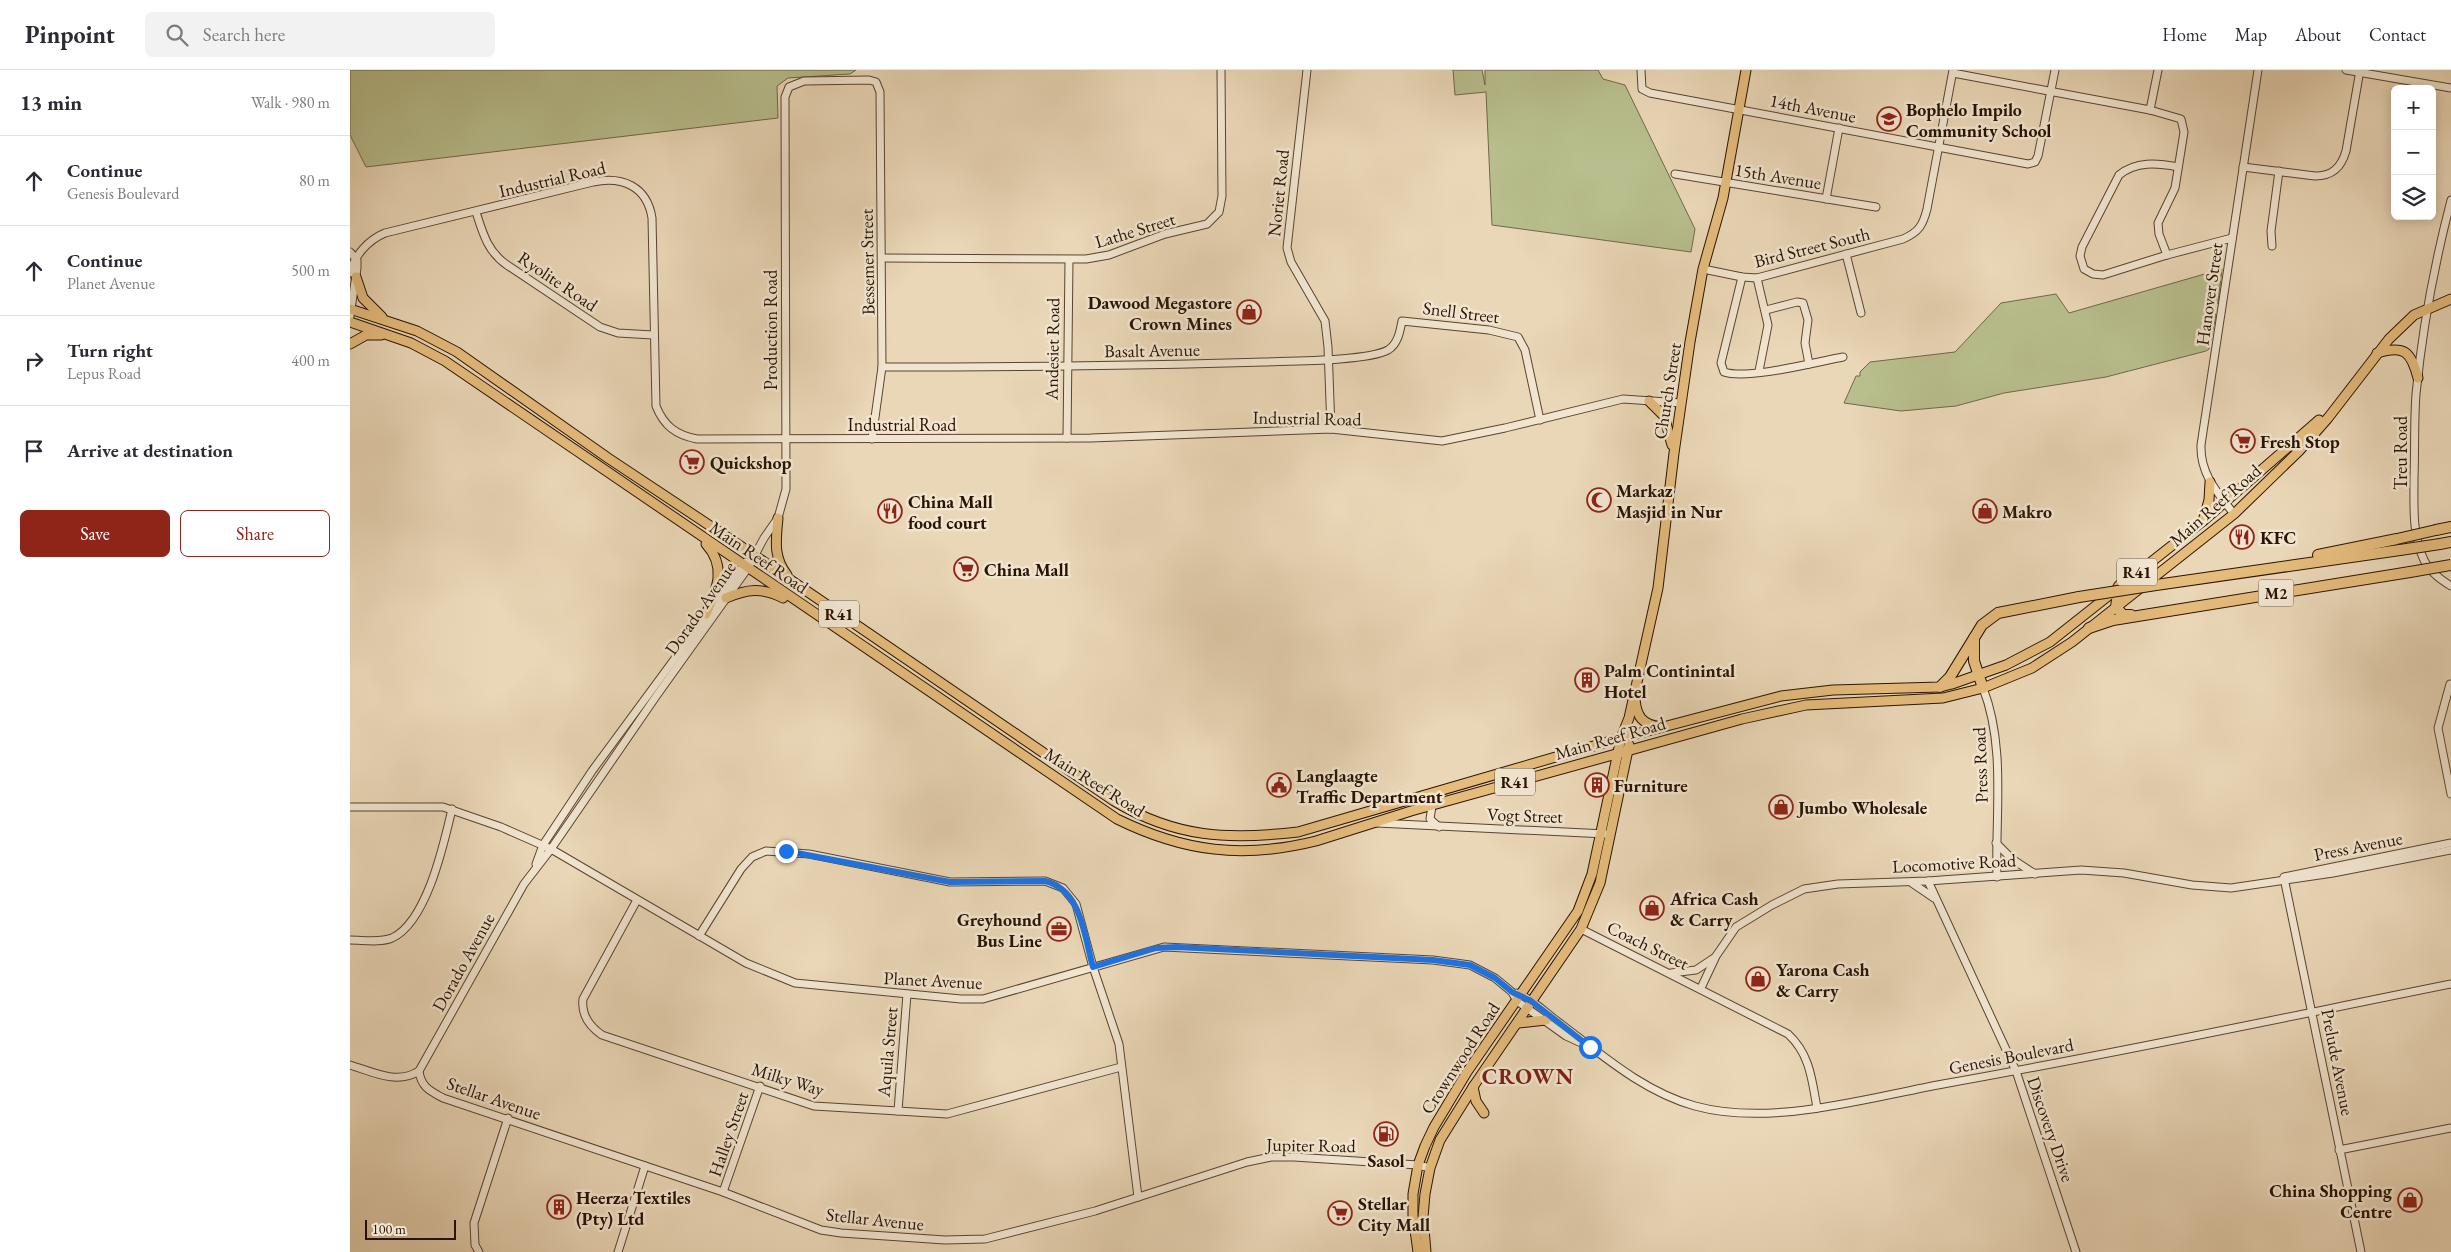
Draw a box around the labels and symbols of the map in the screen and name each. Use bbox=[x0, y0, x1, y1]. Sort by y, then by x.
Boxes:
street label: 14th Avenue bbox=[1768, 88, 1858, 128]
place label: Bophelo Impilo Community School bbox=[1906, 98, 2051, 142]
school or university icon: Bophelo Impilo Community School bbox=[1876, 106, 1902, 132]
street label: Noriet Road bbox=[1262, 147, 1294, 238]
street label: Industrial Road bbox=[496, 155, 608, 202]
street label: 15th Avenue bbox=[1733, 158, 1823, 194]
street label: Lathe Street bbox=[1092, 207, 1178, 253]
street label: Bessemer Street bbox=[855, 208, 879, 315]
street label: Bird Street South bbox=[1752, 222, 1872, 272]
street label: Hanover Street bbox=[2190, 241, 2228, 347]
street label: Ryolite Road bbox=[514, 246, 603, 317]
street label: Production Road bbox=[759, 269, 782, 390]
place label: Dawood Megastore Crown Mines bbox=[1088, 291, 1232, 335]
street label: Snell Street bbox=[1422, 296, 1501, 328]
street label: Andesiet Road bbox=[1040, 297, 1064, 401]
shop icon: Dawood Megastore Crown Mines bbox=[1236, 299, 1262, 325]
street label: Basalt Avenue bbox=[1104, 338, 1200, 362]
street label: Church Street bbox=[1648, 341, 1686, 441]
street label: Industrial Road bbox=[1252, 406, 1363, 430]
street label: Industrial Road bbox=[848, 413, 957, 436]
street label: Treu Road bbox=[2389, 415, 2412, 490]
supermarket icon: Fresh Stop bbox=[2230, 428, 2256, 454]
place label: Fresh Stop bbox=[2260, 430, 2340, 453]
supermarket icon: Quickshop bbox=[679, 449, 705, 475]
place label: Quickshop bbox=[710, 451, 792, 474]
street label: Main Reef Road bbox=[2164, 458, 2266, 551]
place label: Markaz Masjid in Nur bbox=[1616, 479, 1723, 523]
mosque icon: Markaz Masjid in Nur bbox=[1586, 487, 1612, 513]
place label: China Mall food court bbox=[908, 490, 993, 534]
restaurant icon: China Mall food court bbox=[877, 498, 903, 524]
shop icon: Makro bbox=[1972, 498, 1998, 524]
place label: Makro bbox=[2002, 500, 2052, 523]
street label: Main Reef Road bbox=[705, 516, 814, 599]
restaurant icon: KFC bbox=[2229, 524, 2255, 550]
place label: KFC bbox=[2260, 526, 2296, 549]
supermarket icon: China Mall bbox=[953, 556, 979, 582]
street label: Dorado Avenue bbox=[659, 557, 741, 659]
place label: China Mall bbox=[984, 558, 1069, 581]
road number: R41 bbox=[2117, 558, 2157, 586]
road number: M2 bbox=[2258, 579, 2294, 606]
road number: R41 bbox=[819, 600, 859, 628]
place label: Palm Continintal Hotel bbox=[1604, 659, 1735, 703]
building icon: Palm Continintal Hotel bbox=[1574, 667, 1600, 693]
street label: Main Reef Road bbox=[1552, 711, 1669, 765]
street label: Press Road bbox=[1967, 726, 1993, 803]
street label: Main Reef Road bbox=[1040, 742, 1150, 822]
place label: Langlaagte Traffic Department bbox=[1296, 764, 1443, 808]
road number: R41 bbox=[1495, 769, 1535, 796]
public building icon: Langlaagte Traffic Department bbox=[1266, 772, 1292, 798]
building icon: Furniture bbox=[1584, 772, 1610, 798]
place label: Furniture bbox=[1614, 774, 1688, 797]
shop icon: Jumbo Wholesale bbox=[1768, 794, 1794, 820]
place label: Jumbo Wholesale bbox=[1796, 796, 1928, 819]
street label: Vogt Street bbox=[1487, 802, 1564, 828]
street label: Press Avenue bbox=[2312, 826, 2404, 866]
route end bbox=[775, 840, 798, 863]
street label: Locomotive Road bbox=[1891, 848, 2017, 878]
place label: Africa Cash & Carry bbox=[1669, 887, 1758, 931]
shop icon: Africa Cash & Carry bbox=[1639, 895, 1665, 921]
place label: Greyhound Bus Line bbox=[957, 908, 1042, 952]
street label: Dorado Avenue bbox=[427, 909, 499, 1015]
street label: Coach Street bbox=[1603, 915, 1693, 975]
office icon: Greyhound Bus Line bbox=[1046, 916, 1072, 942]
place label: Yarona Cash & Carry bbox=[1776, 958, 1870, 1002]
street label: Planet Avenue bbox=[883, 966, 983, 994]
shop icon: Yarona Cash & Carry bbox=[1745, 966, 1771, 992]
street label: Crownwood Road bbox=[1415, 997, 1505, 1118]
street label: Aquila Street bbox=[872, 1006, 902, 1099]
street label: Prelude Avenue bbox=[2316, 1007, 2360, 1117]
street label: Genesis Boulevard bbox=[1947, 1032, 2076, 1079]
route start bbox=[1579, 1036, 1602, 1059]
street label: Milky Way bbox=[749, 1057, 827, 1101]
district label: CROWN bbox=[1482, 1062, 1574, 1091]
street label: Stellar Avenue bbox=[444, 1071, 544, 1125]
street label: Discovery Drive bbox=[2022, 1073, 2080, 1185]
street label: Halley Street bbox=[703, 1088, 753, 1180]
fuel station icon: Sasol bbox=[1373, 1121, 1399, 1147]
street label: Jupiter Road bbox=[1264, 1133, 1357, 1157]
place label: Sasol bbox=[1367, 1149, 1405, 1172]
place label: China Shopping Centre bbox=[2269, 1179, 2393, 1223]
place label: Heerza Textiles (Pty) Ltd bbox=[576, 1186, 691, 1230]
shop icon: China Shopping Centre bbox=[2397, 1187, 2423, 1213]
place label: Stellar City Mall bbox=[1358, 1192, 1430, 1236]
building icon: Heerza Textiles (Pty) Ltd bbox=[546, 1194, 572, 1220]
supermarket icon: Stellar City Mall bbox=[1327, 1200, 1353, 1226]
street label: Stellar Avenue bbox=[825, 1202, 925, 1236]
scale bar bbox=[365, 1217, 456, 1240]

